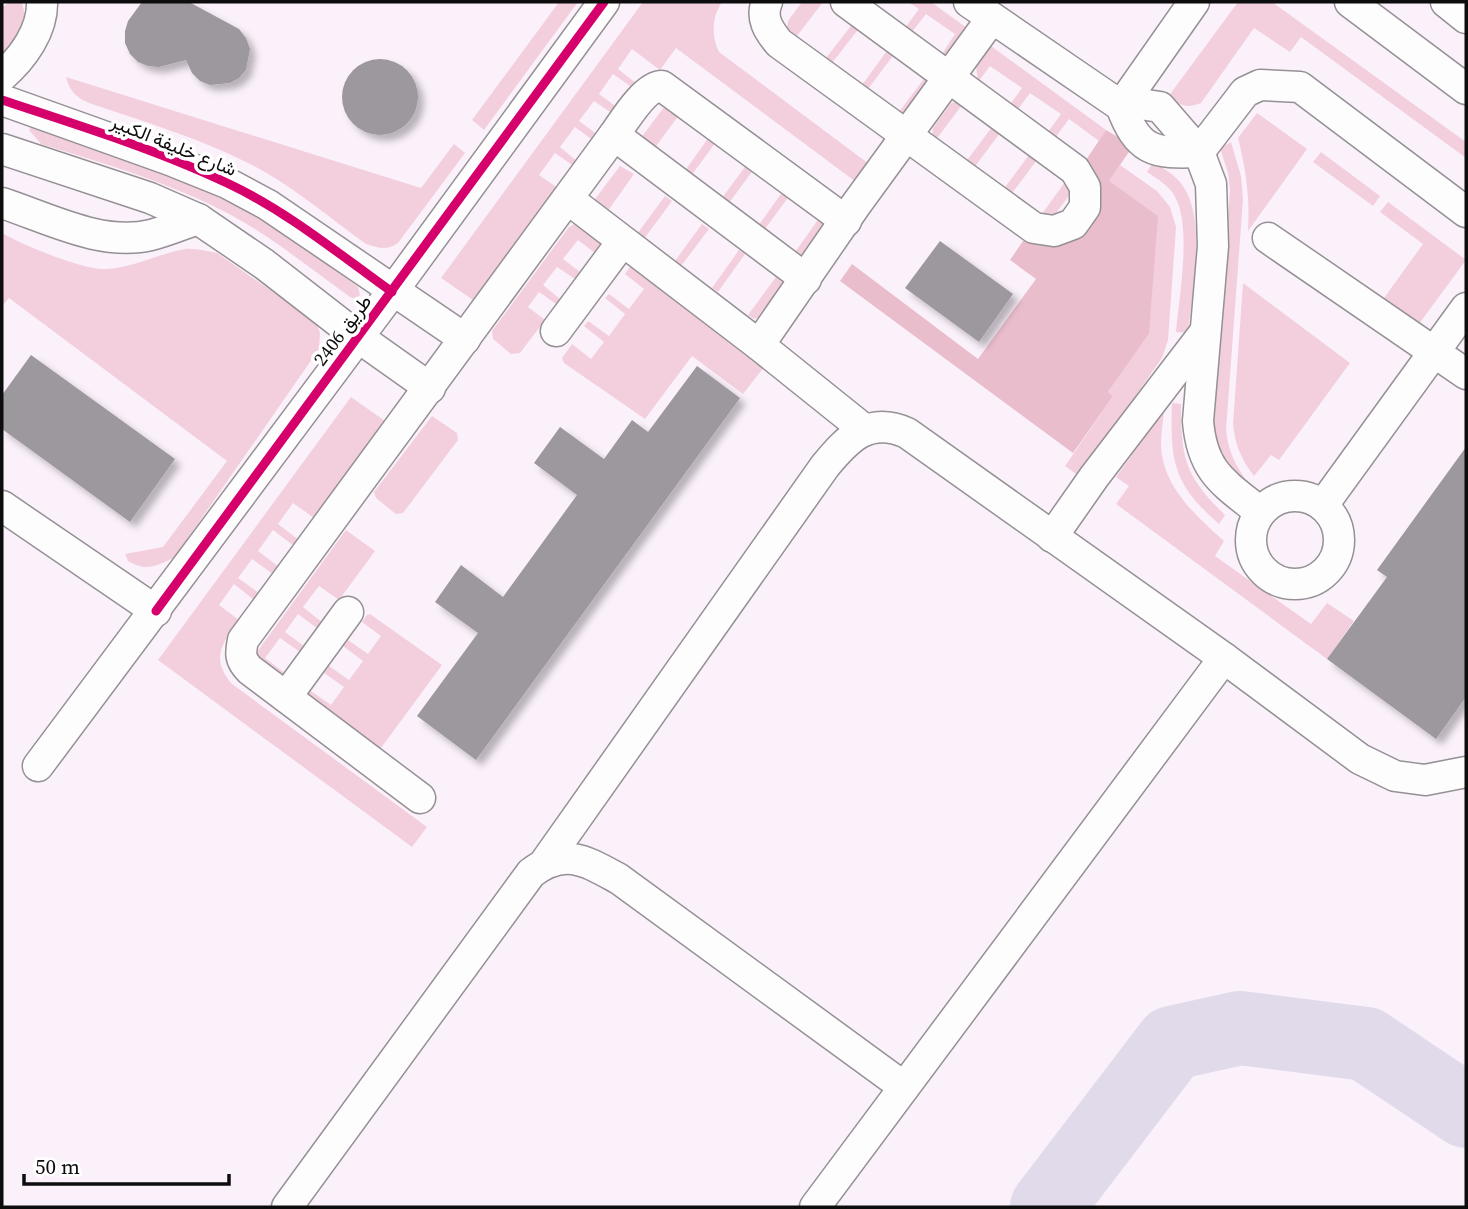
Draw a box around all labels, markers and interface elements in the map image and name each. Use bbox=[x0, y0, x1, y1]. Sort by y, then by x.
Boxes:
street label: شارع خليفة الكبير bbox=[107, 108, 241, 182]
street label: طريق 2406 bbox=[307, 289, 377, 371]
scale bar bbox=[24, 1142, 229, 1186]
text: 50 m bbox=[35, 1152, 80, 1181]

